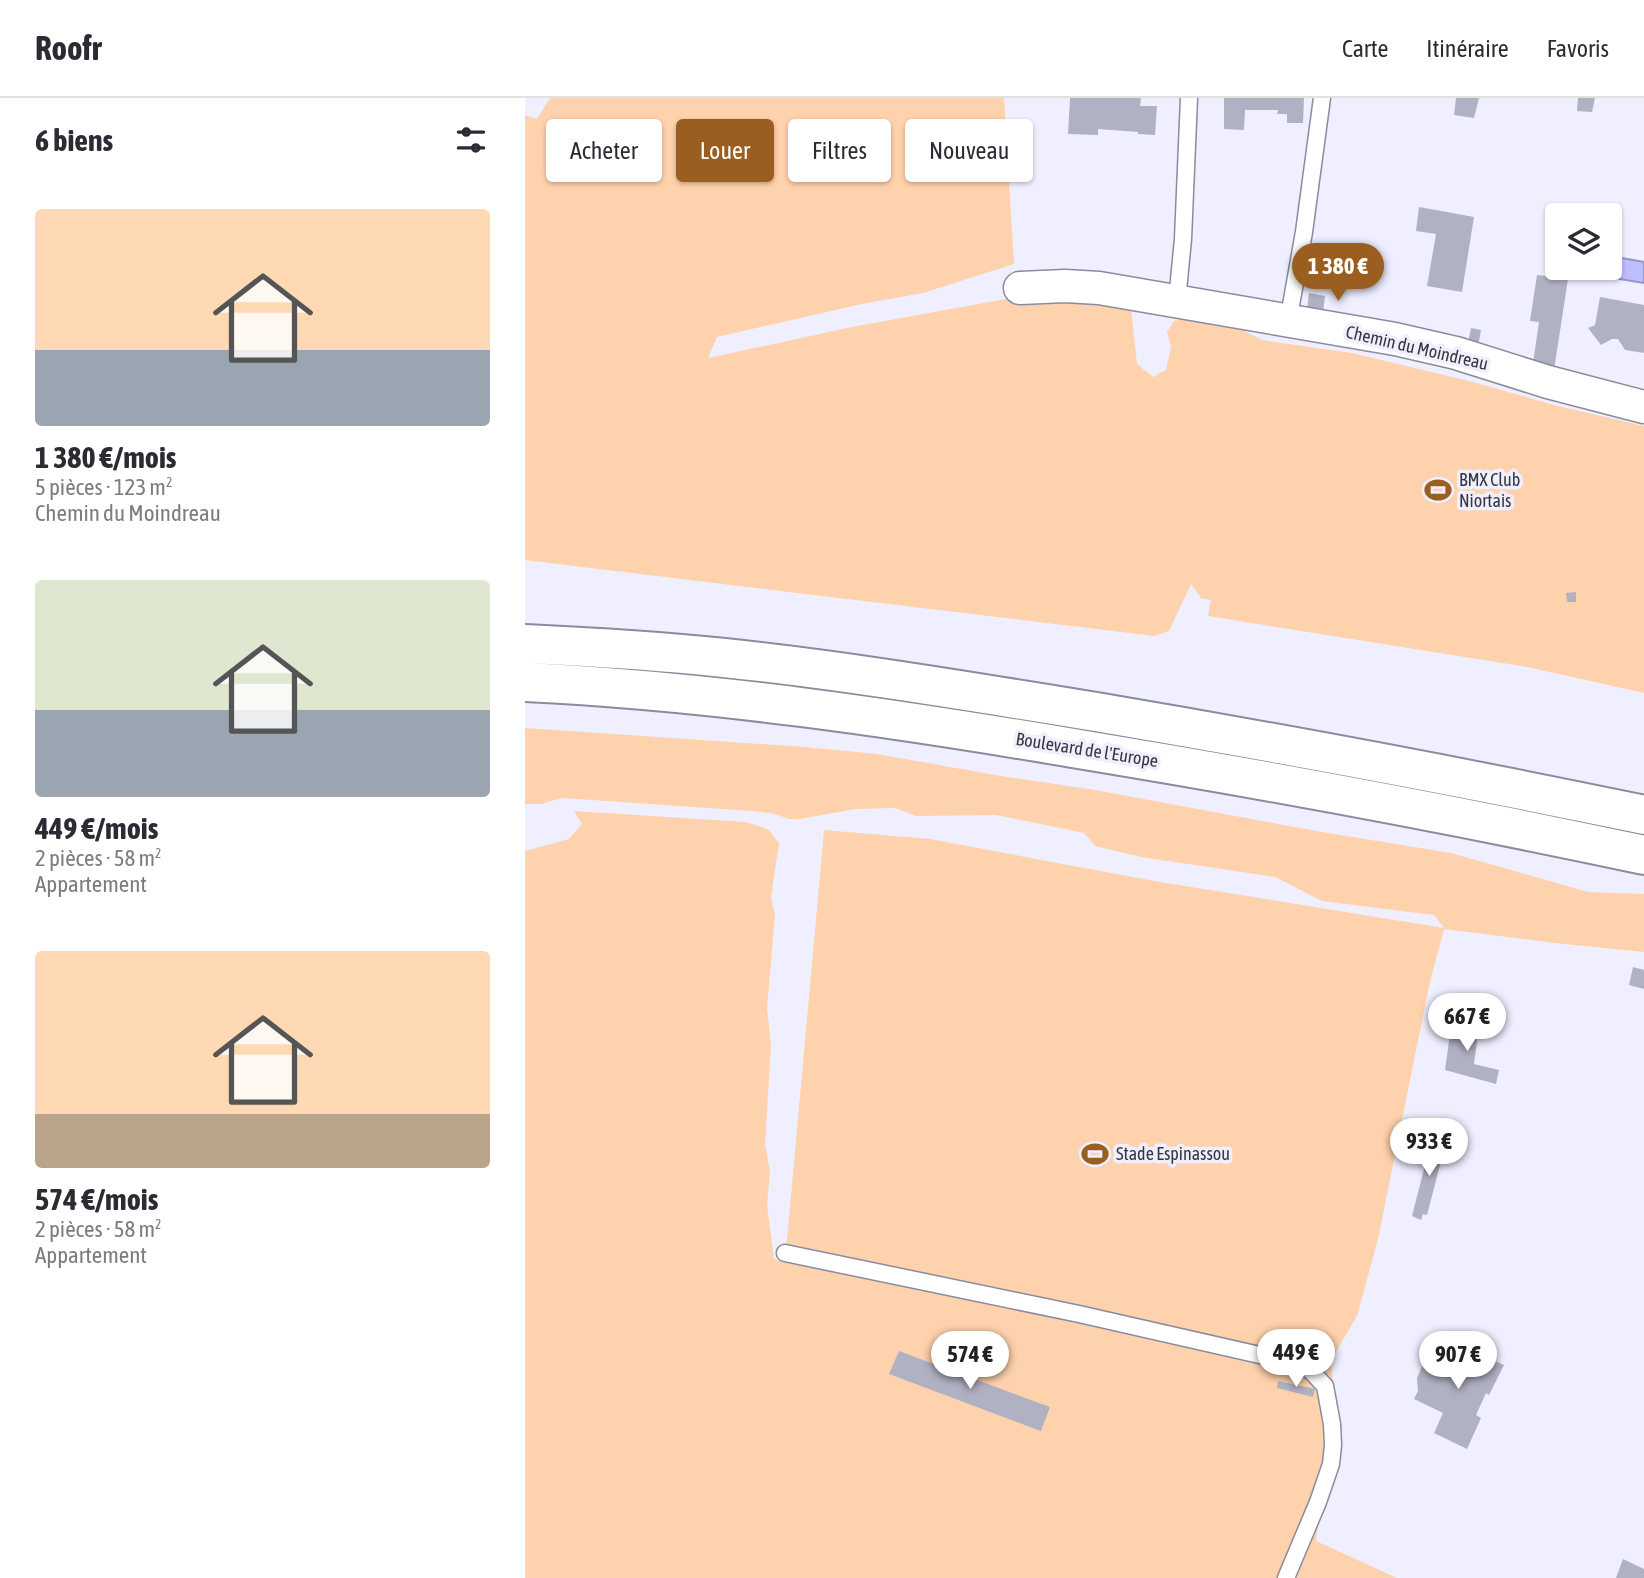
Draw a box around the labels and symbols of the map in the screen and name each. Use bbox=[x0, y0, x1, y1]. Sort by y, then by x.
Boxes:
pin: 1 380 € bbox=[1273, 244, 1403, 303]
street label: Chemin du Moindreau bbox=[1344, 321, 1490, 374]
place label: BMX Club Niortais bbox=[1459, 469, 1520, 511]
sports icon: BMX Club Niortais bbox=[1423, 475, 1453, 505]
street label: Boulevard de l'Europe bbox=[1014, 728, 1160, 771]
pin: 667 € bbox=[1418, 993, 1516, 1053]
pin: 933 € bbox=[1380, 1118, 1478, 1178]
sports icon: Stade Espinassou bbox=[1080, 1139, 1110, 1169]
place label: Stade Espinassou bbox=[1116, 1143, 1230, 1164]
pin: 449 € bbox=[1247, 1330, 1345, 1389]
pin: 574 € bbox=[921, 1332, 1019, 1391]
pin: 907 € bbox=[1409, 1332, 1507, 1391]

